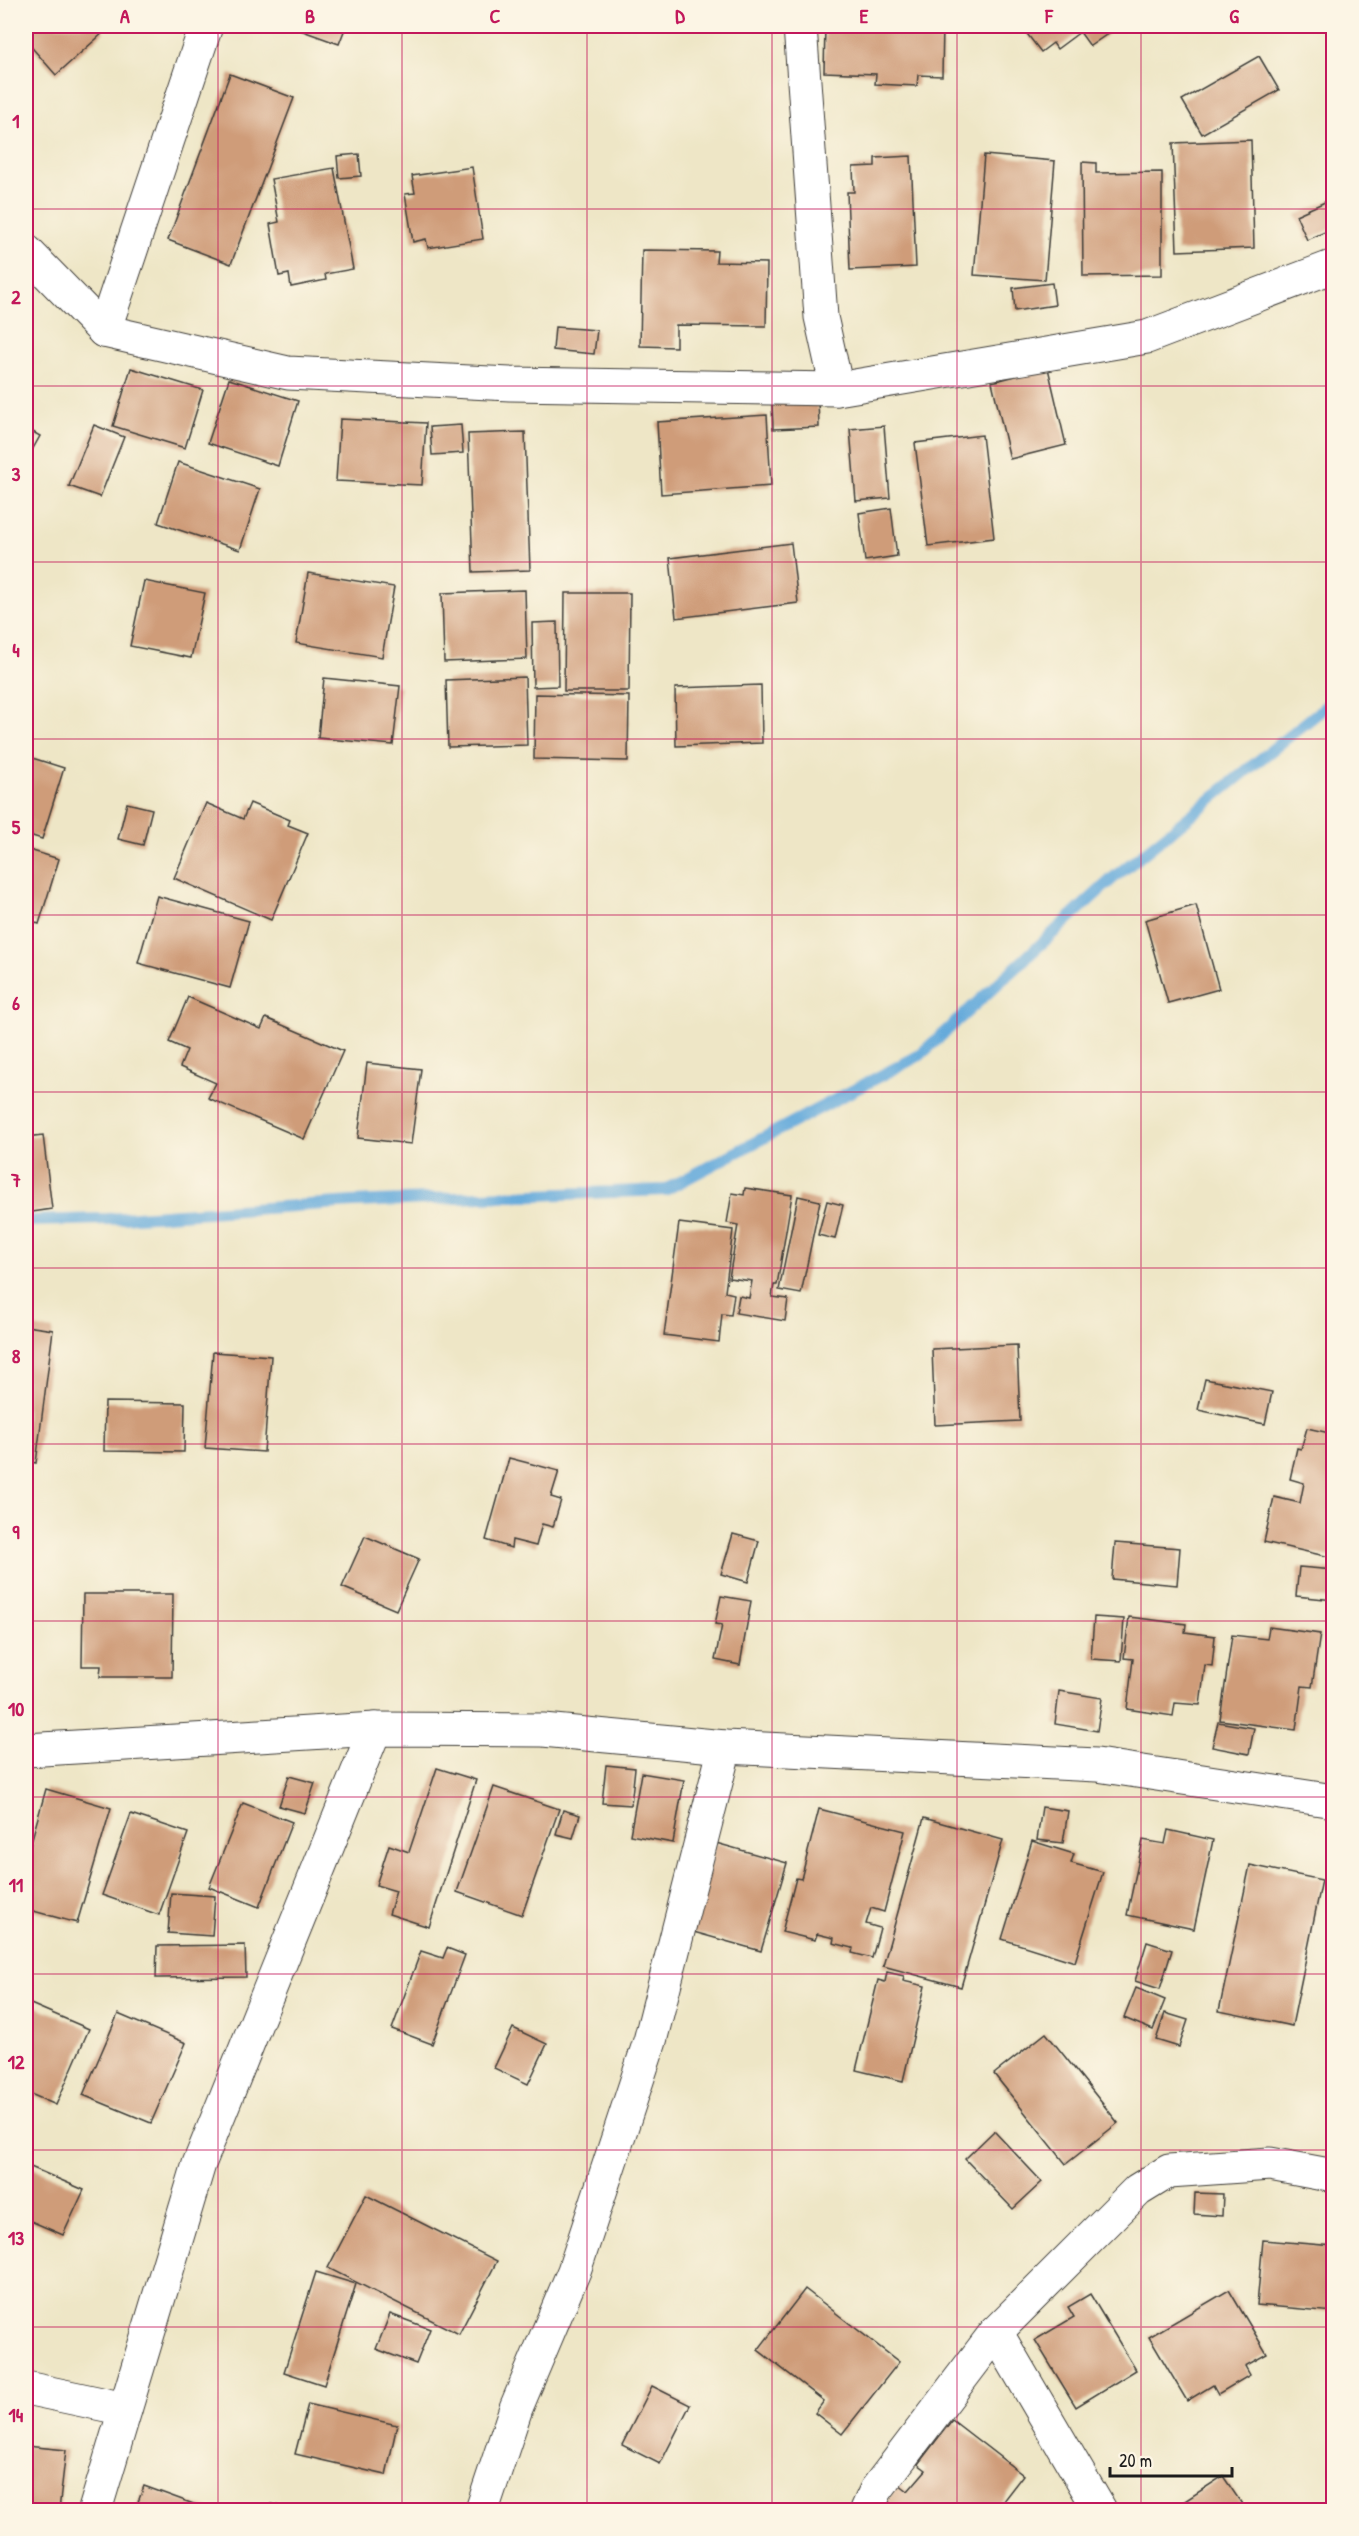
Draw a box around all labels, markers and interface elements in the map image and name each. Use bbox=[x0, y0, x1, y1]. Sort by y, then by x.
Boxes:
text: A bbox=[120, 2, 130, 29]
text: B bbox=[305, 2, 315, 29]
text: C bbox=[490, 2, 501, 29]
text: D bbox=[675, 2, 685, 29]
text: E bbox=[860, 2, 869, 29]
text: F bbox=[1044, 2, 1054, 29]
text: G bbox=[1229, 2, 1239, 29]
text: 1 bbox=[12, 107, 20, 134]
text: 2 bbox=[11, 283, 21, 310]
text: 3 bbox=[12, 460, 21, 487]
text: 4 bbox=[12, 636, 20, 663]
text: 5 bbox=[12, 813, 21, 840]
text: 6 bbox=[12, 989, 20, 1016]
text: 7 bbox=[10, 1166, 21, 1193]
text: 8 bbox=[12, 1342, 21, 1369]
text: 9 bbox=[12, 1518, 20, 1545]
text: 10 bbox=[8, 1695, 24, 1722]
text: 11 bbox=[9, 1871, 23, 1898]
text: 12 bbox=[8, 2048, 25, 2075]
text: 13 bbox=[8, 2224, 24, 2251]
text: 14 bbox=[9, 2401, 24, 2428]
scale bar bbox=[1110, 2440, 1232, 2478]
text: 20 m bbox=[1119, 2448, 1152, 2473]

